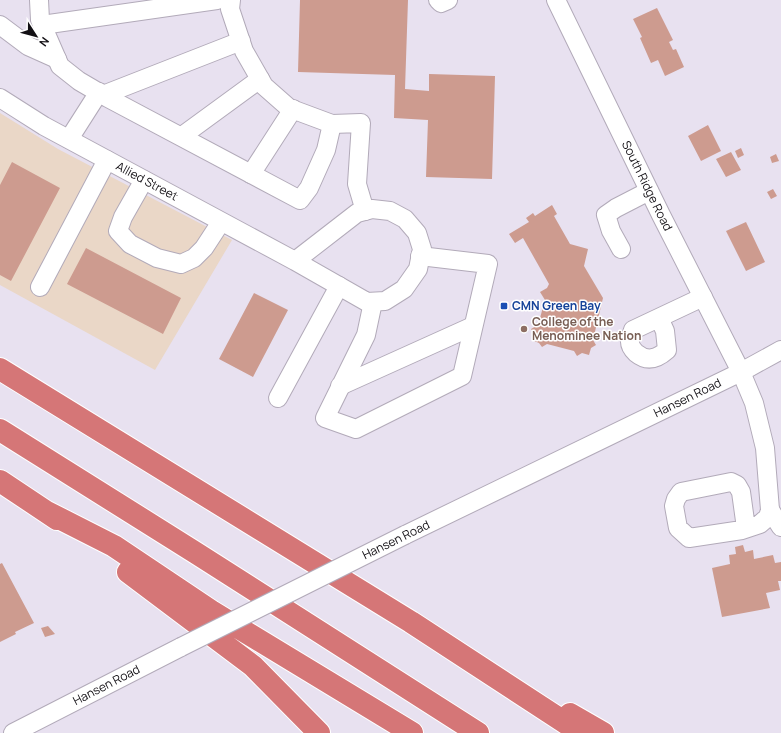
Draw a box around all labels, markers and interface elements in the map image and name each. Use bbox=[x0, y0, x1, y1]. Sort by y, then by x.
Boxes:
north arrow bbox=[16, 16, 56, 56]
text: N bbox=[36, 35, 53, 50]
street label: South Ridge Road bbox=[618, 138, 677, 234]
street label: Allied Street bbox=[113, 157, 181, 205]
place label: CMN Green Bay bbox=[512, 297, 601, 314]
marker: CMN Green Bay bbox=[499, 301, 509, 311]
place label: College of the Menominee Nation bbox=[532, 313, 642, 344]
marker: College of the Menominee Nation bbox=[519, 324, 529, 334]
street label: Hansen Road bbox=[651, 374, 724, 421]
street label: Hansen Road bbox=[359, 516, 432, 563]
street label: Hansen Road bbox=[70, 660, 143, 709]

